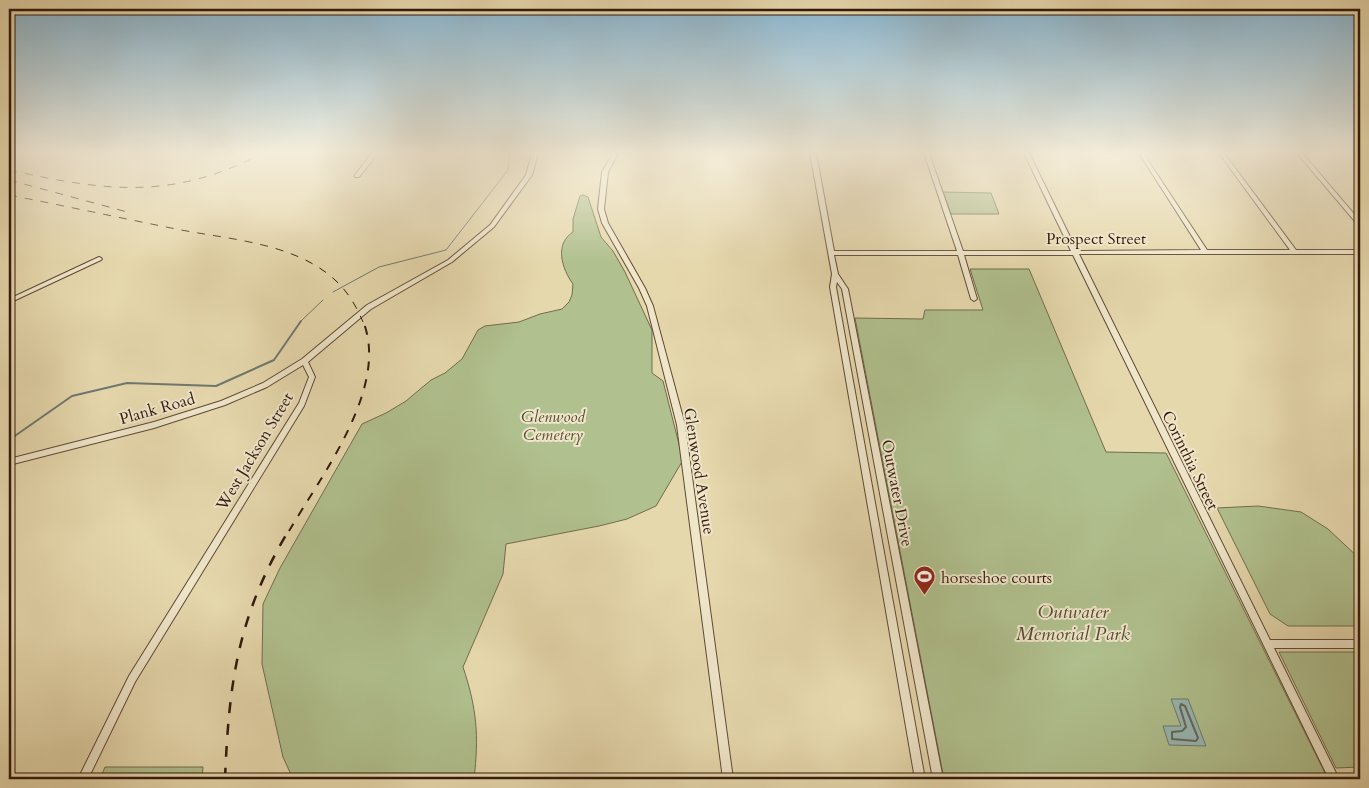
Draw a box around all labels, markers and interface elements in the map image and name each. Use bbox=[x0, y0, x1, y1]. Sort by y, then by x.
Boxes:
street label: Prospect Street bbox=[1046, 228, 1146, 250]
street label: Plank Road bbox=[117, 388, 198, 430]
street label: West Jackson Street bbox=[210, 389, 299, 515]
park label: Glenwood Cemetery bbox=[521, 406, 586, 446]
street label: Glenwood Avenue bbox=[678, 406, 720, 536]
street label: Corinthia Street bbox=[1156, 407, 1224, 514]
street label: Outwater Drive bbox=[876, 438, 918, 549]
sports icon: horseshoe courts bbox=[913, 565, 937, 596]
place label: horseshoe courts bbox=[941, 567, 1052, 589]
park label: Outwater Memorial Park bbox=[1016, 599, 1131, 647]

